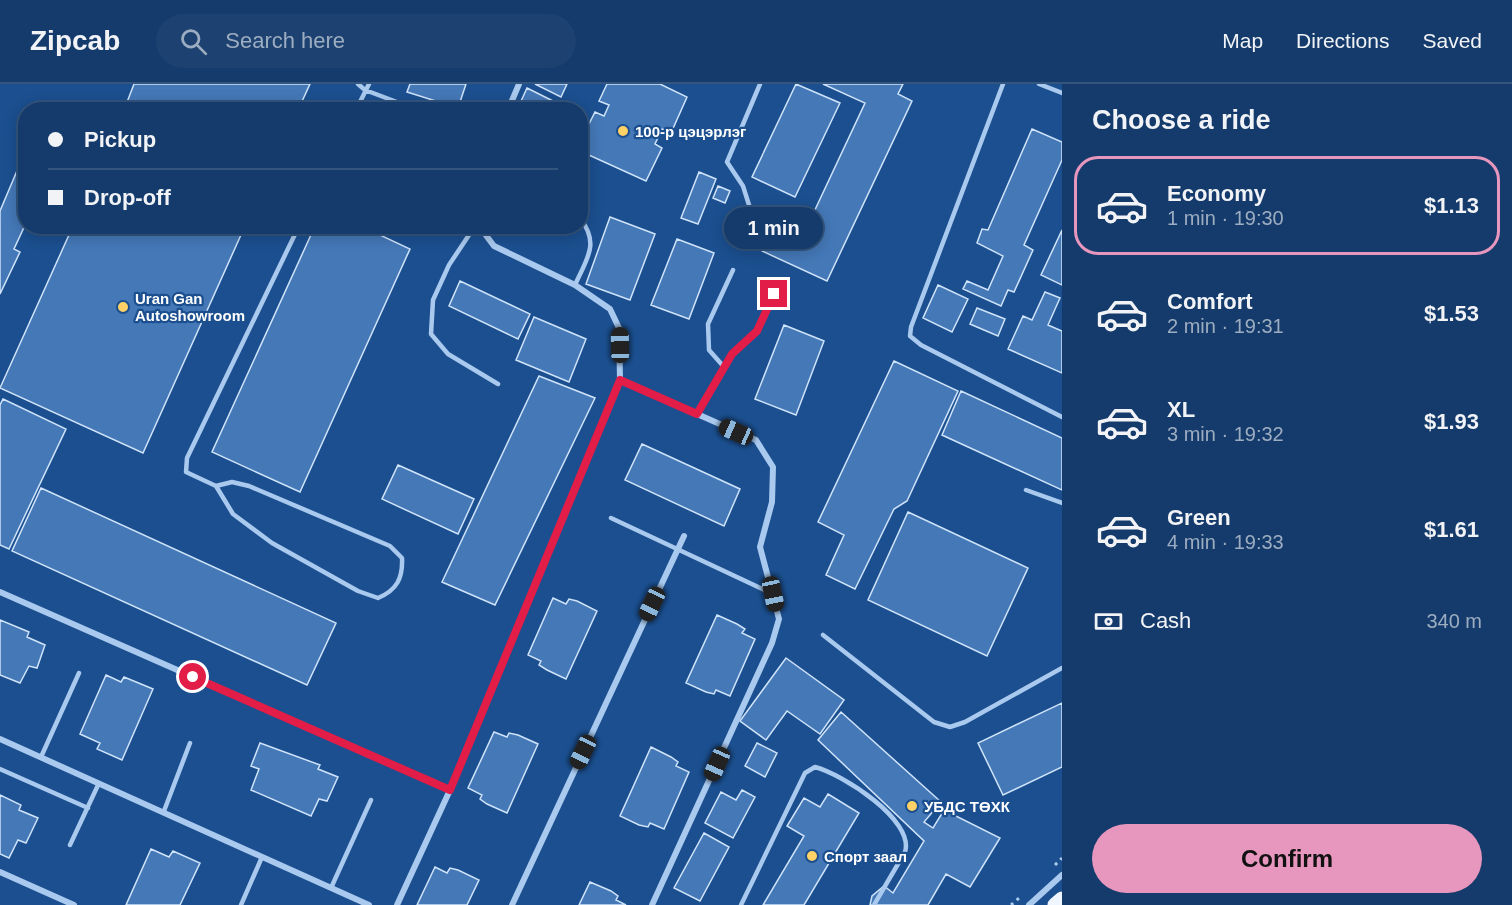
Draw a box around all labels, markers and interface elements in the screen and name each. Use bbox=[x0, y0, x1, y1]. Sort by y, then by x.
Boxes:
search box bbox=[156, 14, 576, 68]
text: Zipcab bbox=[30, 25, 120, 56]
icon: search bbox=[177, 25, 210, 58]
text: Search here bbox=[225, 28, 345, 53]
text: Map bbox=[1222, 29, 1263, 52]
text: Directions bbox=[1296, 29, 1389, 52]
text: Saved bbox=[1422, 29, 1482, 52]
text: Choose a ride bbox=[1092, 105, 1271, 135]
place label: 100-р цэцэрлэг bbox=[635, 123, 746, 140]
marker: 100-р цэцэрлэг bbox=[616, 124, 630, 138]
text: Pickup bbox=[84, 127, 156, 152]
icon: car bbox=[1095, 179, 1149, 233]
text: Economy bbox=[1167, 181, 1266, 206]
text: Drop-off bbox=[84, 185, 171, 210]
text: $1.13 bbox=[1424, 193, 1479, 218]
callout: 1 min bbox=[724, 207, 824, 249]
text: 1 min · 19:30 bbox=[1167, 207, 1284, 229]
text: 1 min bbox=[747, 217, 800, 239]
route end bbox=[760, 280, 787, 307]
icon: car bbox=[1095, 287, 1149, 341]
text: Comfort bbox=[1167, 289, 1253, 314]
place label: Uran Gan Autoshowroom bbox=[135, 290, 245, 324]
marker: Uran Gan Autoshowroom bbox=[116, 300, 130, 314]
text: $1.53 bbox=[1424, 301, 1479, 326]
text: 2 min · 19:31 bbox=[1167, 315, 1284, 337]
car bbox=[611, 327, 629, 363]
icon: car bbox=[1095, 395, 1149, 449]
text: XL bbox=[1167, 397, 1195, 422]
text: $1.93 bbox=[1424, 409, 1479, 434]
car bbox=[716, 416, 756, 448]
text: 3 min · 19:32 bbox=[1167, 423, 1284, 445]
icon: car bbox=[1095, 503, 1149, 557]
text: Green bbox=[1167, 505, 1231, 530]
text: $1.61 bbox=[1424, 517, 1479, 542]
text: 4 min · 19:33 bbox=[1167, 531, 1284, 553]
car bbox=[760, 575, 786, 613]
car bbox=[636, 584, 668, 624]
icon: cash bbox=[1092, 605, 1125, 638]
text: Cash bbox=[1140, 608, 1191, 633]
text: 340 m bbox=[1426, 610, 1482, 632]
route start bbox=[179, 663, 206, 690]
car bbox=[567, 732, 599, 772]
car bbox=[701, 744, 733, 784]
place label: УБДС ТӨХК bbox=[924, 798, 1011, 815]
marker: УБДС ТӨХК bbox=[905, 799, 919, 813]
button: Confirm bbox=[1092, 824, 1482, 893]
place label: Спорт заал bbox=[824, 848, 907, 865]
marker: Спорт заал bbox=[805, 849, 819, 863]

